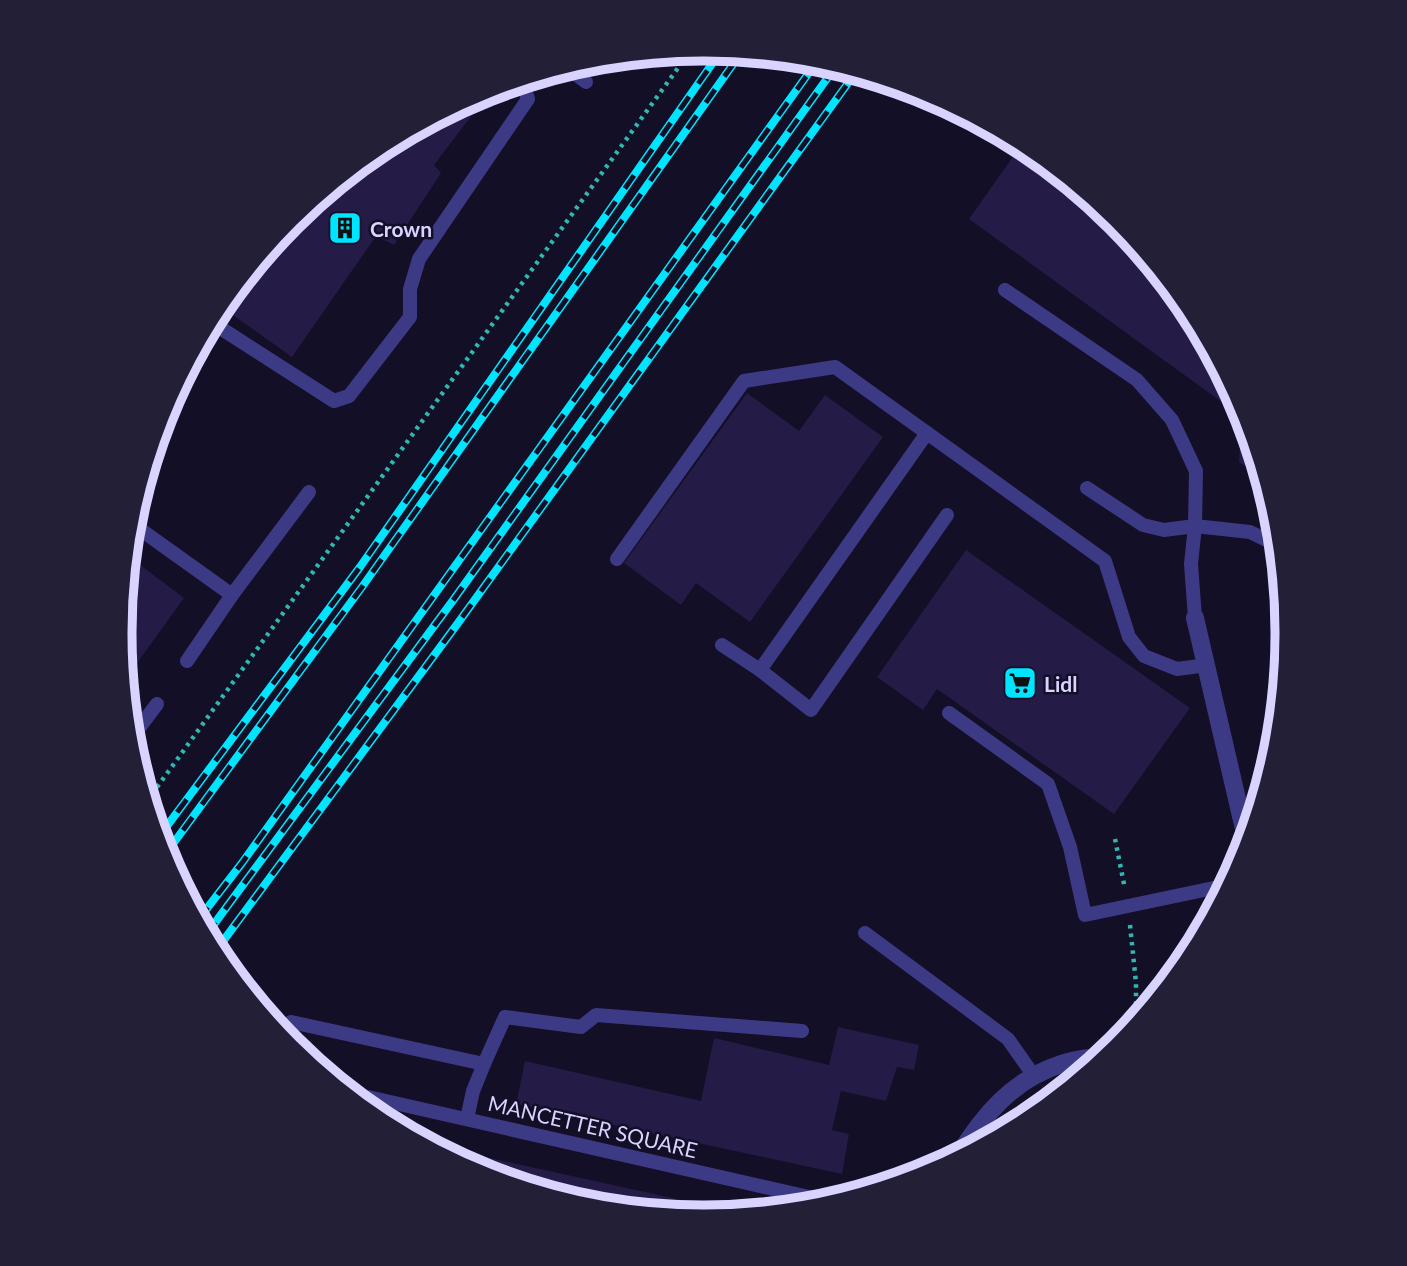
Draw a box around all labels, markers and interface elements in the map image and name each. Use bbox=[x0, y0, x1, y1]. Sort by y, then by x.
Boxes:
building icon: Crown bbox=[326, 209, 364, 247]
place label: Crown bbox=[370, 216, 432, 241]
supermarket icon: Lidl bbox=[1001, 664, 1039, 702]
place label: Lidl bbox=[1044, 671, 1077, 696]
street label: MANCETTER SQUARE bbox=[486, 1090, 700, 1162]

